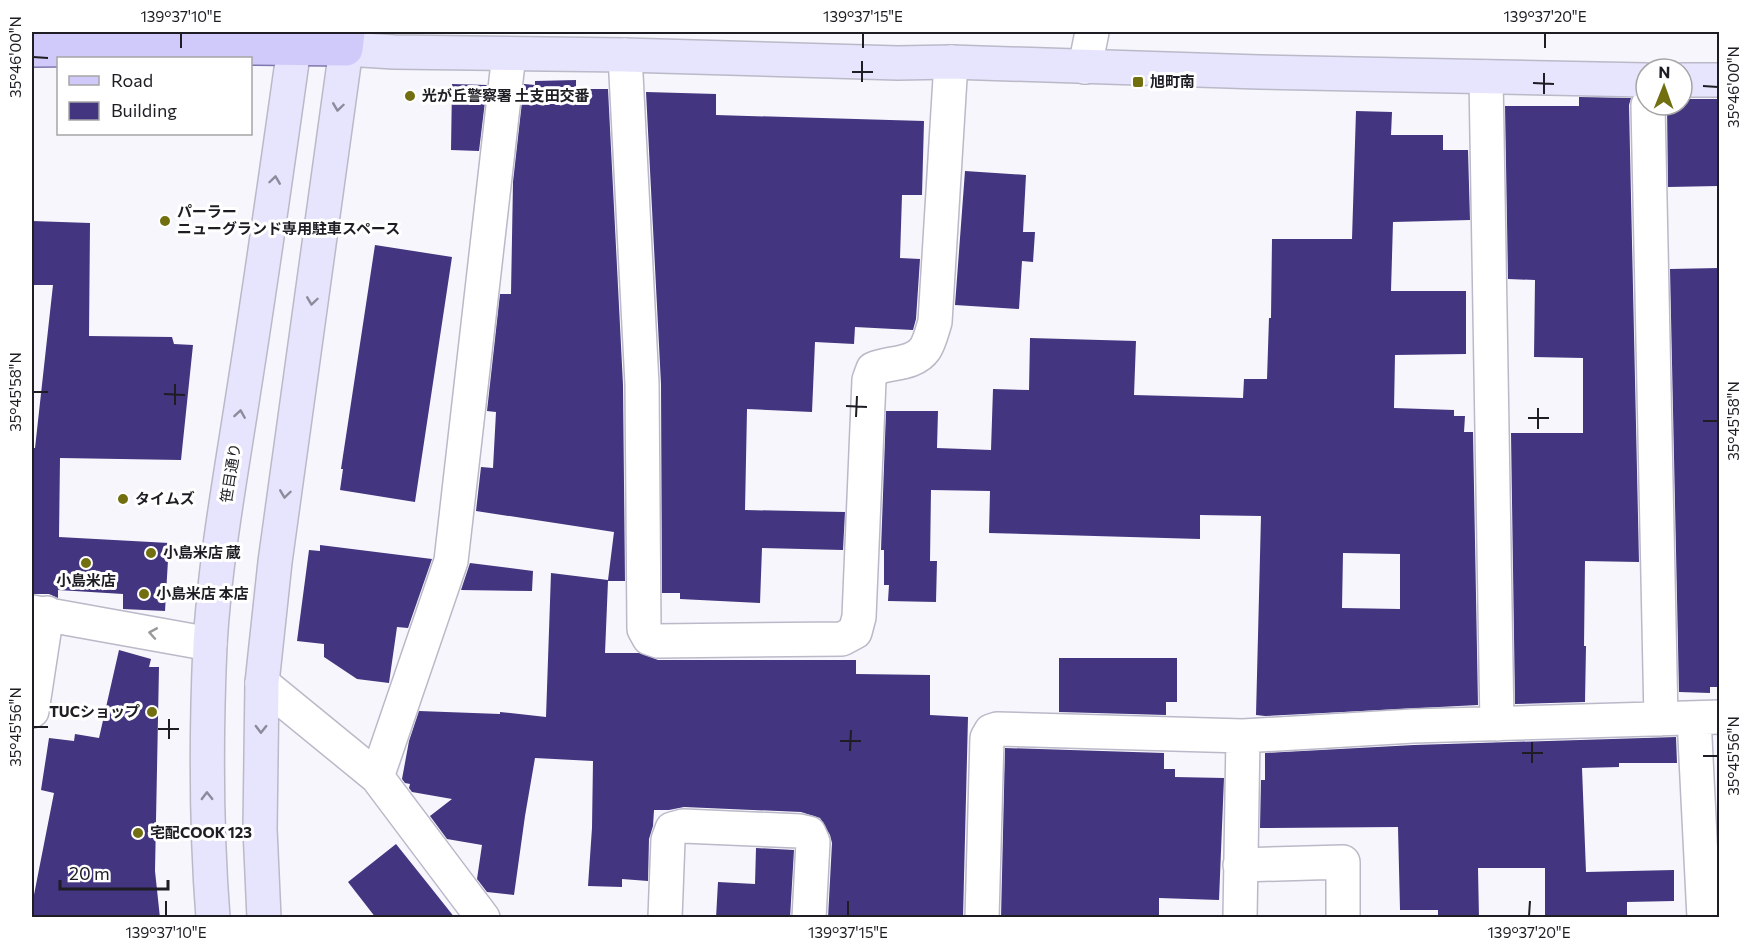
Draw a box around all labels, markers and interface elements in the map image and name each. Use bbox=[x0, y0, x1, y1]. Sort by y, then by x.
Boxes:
text: 139°37'10"E bbox=[140, 7, 222, 25]
text: 139°37'15"E bbox=[823, 7, 903, 25]
text: 139°37'20"E bbox=[1503, 7, 1587, 25]
text: 35°46'00"N bbox=[6, 16, 24, 98]
text: 35°46'00"N bbox=[1724, 46, 1742, 128]
legend bbox=[57, 57, 252, 135]
north arrow bbox=[1634, 57, 1694, 117]
text: N bbox=[1658, 62, 1670, 81]
text: Road bbox=[111, 69, 153, 91]
place label: 旭町南 bbox=[1150, 72, 1195, 90]
marker: 旭町南 bbox=[1131, 75, 1145, 89]
place label: 光が丘警察署 土支田交番 bbox=[422, 86, 590, 104]
marker: 光が丘警察署 土支田交番 bbox=[403, 89, 417, 103]
text: Building bbox=[111, 99, 177, 121]
one-way arrow bbox=[332, 103, 344, 112]
one-way arrow bbox=[269, 175, 281, 184]
place label: パーラー ニューグランド専用駐車スペース bbox=[177, 202, 400, 237]
marker: パーラー ニューグランド専用駐車スペース bbox=[158, 214, 172, 228]
one-way arrow bbox=[306, 296, 318, 305]
text: 35°45'58"N bbox=[6, 352, 24, 432]
text: 35°45'58"N bbox=[1724, 381, 1742, 461]
one-way arrow bbox=[234, 410, 246, 419]
street label: 笹目通り bbox=[216, 442, 244, 504]
place label: タイムズ bbox=[135, 489, 195, 507]
one-way arrow bbox=[280, 489, 292, 498]
marker: タイムズ bbox=[116, 492, 130, 506]
place label: 小島米店 蔵 bbox=[163, 543, 241, 561]
marker: 小島米店 蔵 bbox=[144, 546, 158, 560]
marker: 小島米店 bbox=[79, 556, 93, 570]
place label: 小島米店 bbox=[56, 571, 116, 589]
place label: 小島米店 本店 bbox=[156, 584, 249, 602]
marker: 小島米店 本店 bbox=[137, 587, 151, 601]
one-way arrow bbox=[148, 627, 158, 640]
text: 35°45'56"N bbox=[6, 687, 24, 767]
place label: TUCショップ bbox=[49, 702, 140, 720]
marker: TUCショップ bbox=[145, 705, 159, 719]
text: 35°45'56"N bbox=[1724, 716, 1742, 796]
one-way arrow bbox=[255, 725, 267, 734]
one-way arrow bbox=[201, 792, 213, 801]
place label: 宅配COOK 123 bbox=[150, 823, 252, 841]
marker: 宅配COOK 123 bbox=[131, 826, 145, 840]
scale bar bbox=[60, 853, 168, 891]
text: 20 m bbox=[69, 862, 110, 884]
text: 139°37'10"E bbox=[125, 923, 207, 941]
text: 139°37'15"E bbox=[808, 923, 888, 941]
text: 139°37'20"E bbox=[1487, 923, 1571, 941]

